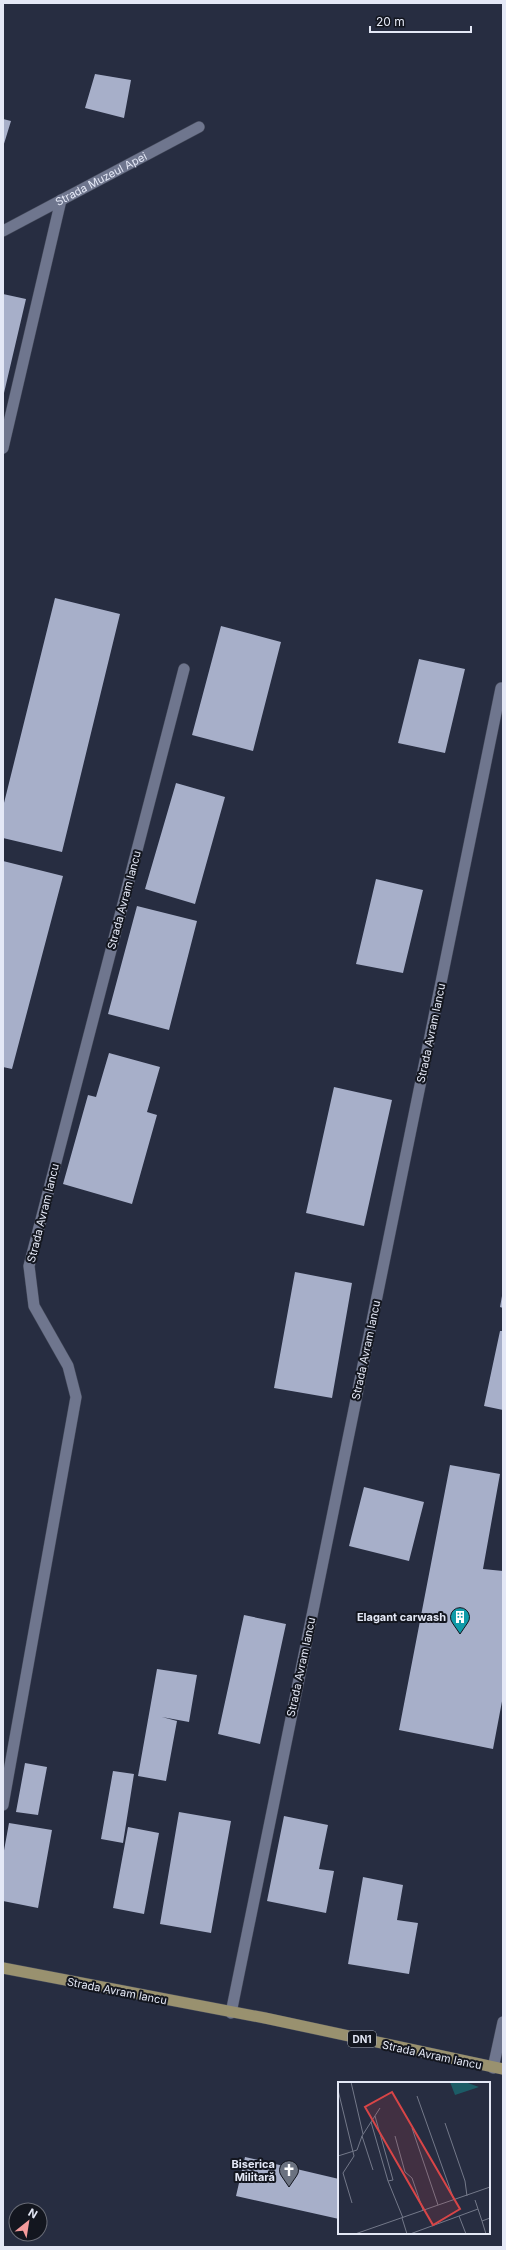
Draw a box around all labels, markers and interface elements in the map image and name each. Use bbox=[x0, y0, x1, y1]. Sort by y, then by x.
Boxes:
scale bar bbox=[370, 8, 471, 34]
text: 20 m bbox=[376, 14, 405, 29]
street label: Strada Muzeul Apei bbox=[53, 149, 149, 209]
street label: Strada Avram Iancu bbox=[104, 849, 144, 951]
street label: Strada Avram Iancu bbox=[414, 982, 448, 1084]
street label: Strada Avram Iancu bbox=[24, 1162, 62, 1264]
street label: Strada Avram Iancu bbox=[349, 1299, 383, 1401]
building icon: Elagant carwash bbox=[449, 1606, 471, 1634]
place label: Elagant carwash bbox=[357, 1610, 446, 1624]
street label: Strada Avram Iancu bbox=[284, 1616, 318, 1718]
street label: Strada Avram Iancu bbox=[66, 1974, 168, 2008]
road number: DN1 bbox=[348, 2031, 376, 2047]
street label: Strada Avram Iancu bbox=[381, 2038, 483, 2072]
inset map bbox=[338, 2082, 490, 2234]
place label: Biserica Militară bbox=[232, 2157, 275, 2184]
church icon: Biserica Militară bbox=[278, 2159, 300, 2187]
north arrow bbox=[8, 2202, 48, 2242]
text: N bbox=[26, 2205, 40, 2221]

